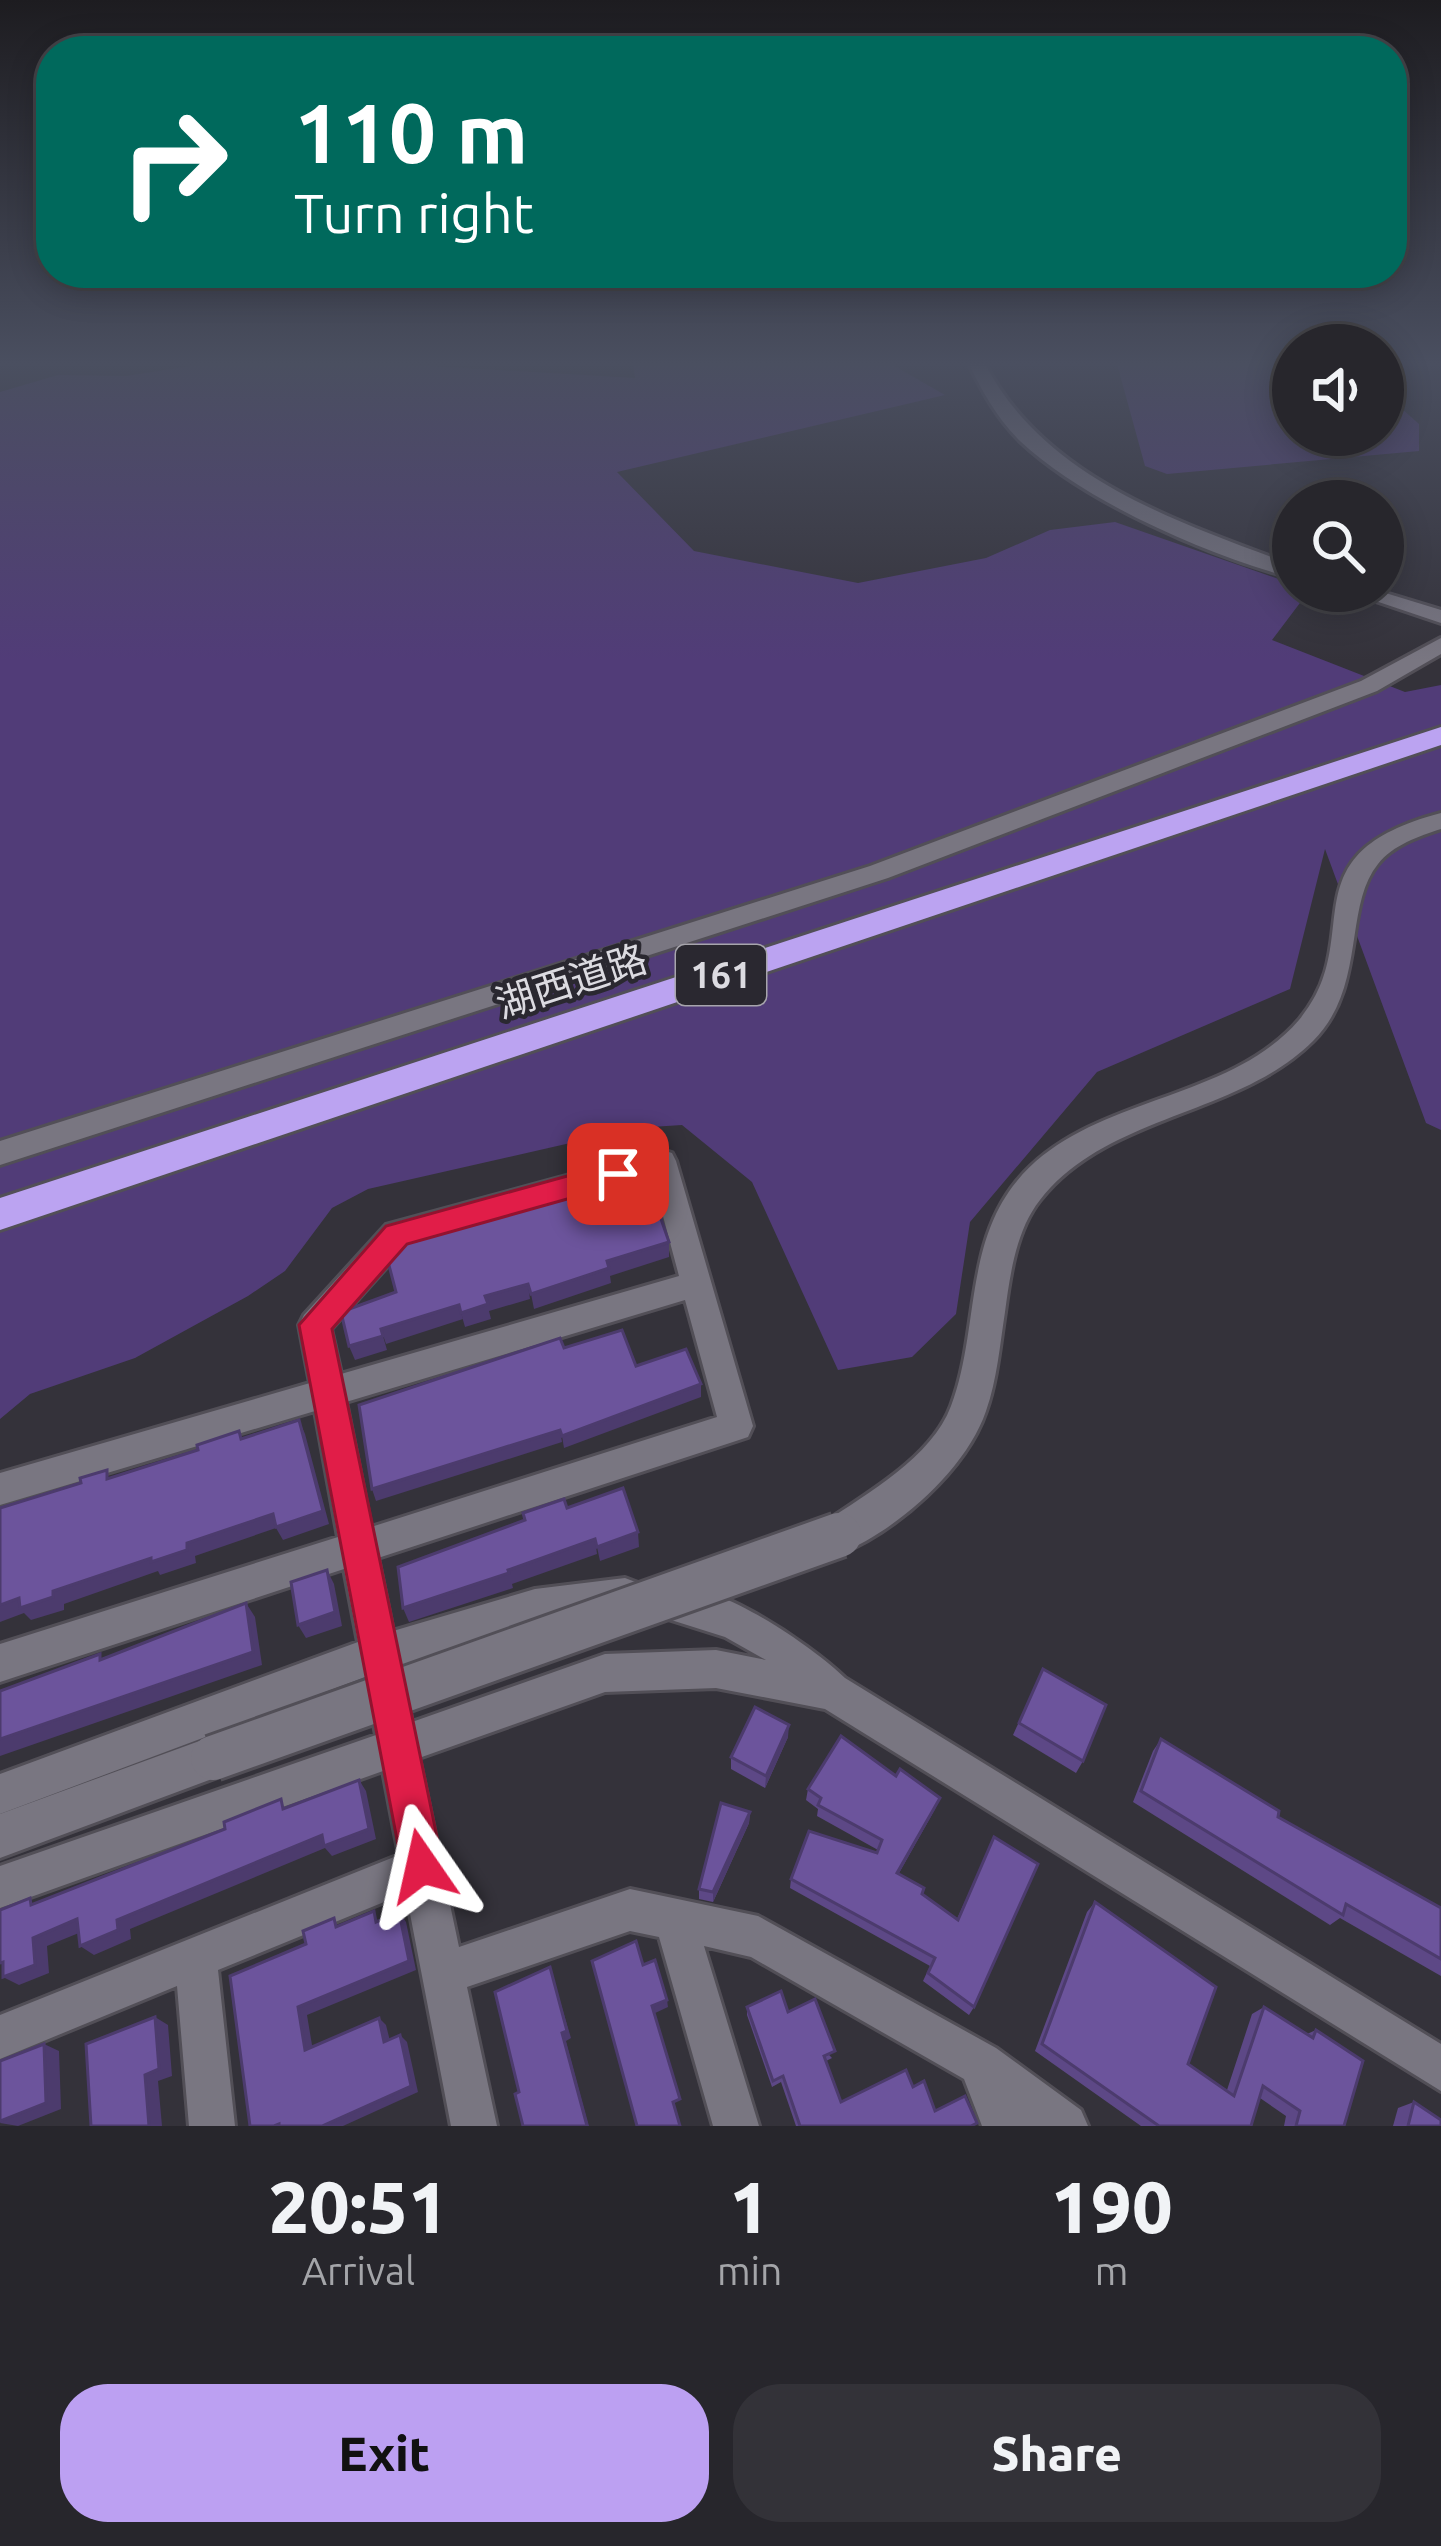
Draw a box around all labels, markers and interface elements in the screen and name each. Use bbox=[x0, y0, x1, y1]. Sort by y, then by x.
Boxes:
icon: right bbox=[96, 84, 252, 240]
text: 110 m bbox=[294, 85, 528, 179]
text: Turn right bbox=[294, 183, 534, 243]
map controls bbox=[1272, 324, 1404, 612]
button: sound bbox=[1272, 324, 1404, 456]
button: search bbox=[1272, 480, 1404, 612]
street label: 湖西道路 bbox=[490, 936, 652, 1025]
road number: 161 bbox=[676, 945, 766, 1005]
pin bbox=[567, 1123, 669, 1225]
icon: arrive bbox=[585, 1141, 651, 1207]
position arrow bbox=[359, 1803, 485, 1929]
text: 20:51 bbox=[268, 2166, 449, 2247]
text: 1 bbox=[729, 2166, 770, 2247]
text: 190 bbox=[1051, 2166, 1173, 2247]
text: Arrival bbox=[302, 2249, 415, 2292]
text: min bbox=[717, 2249, 782, 2292]
text: m bbox=[1095, 2249, 1128, 2292]
button: Exit bbox=[60, 2384, 709, 2522]
button: Share bbox=[733, 2384, 1381, 2522]

